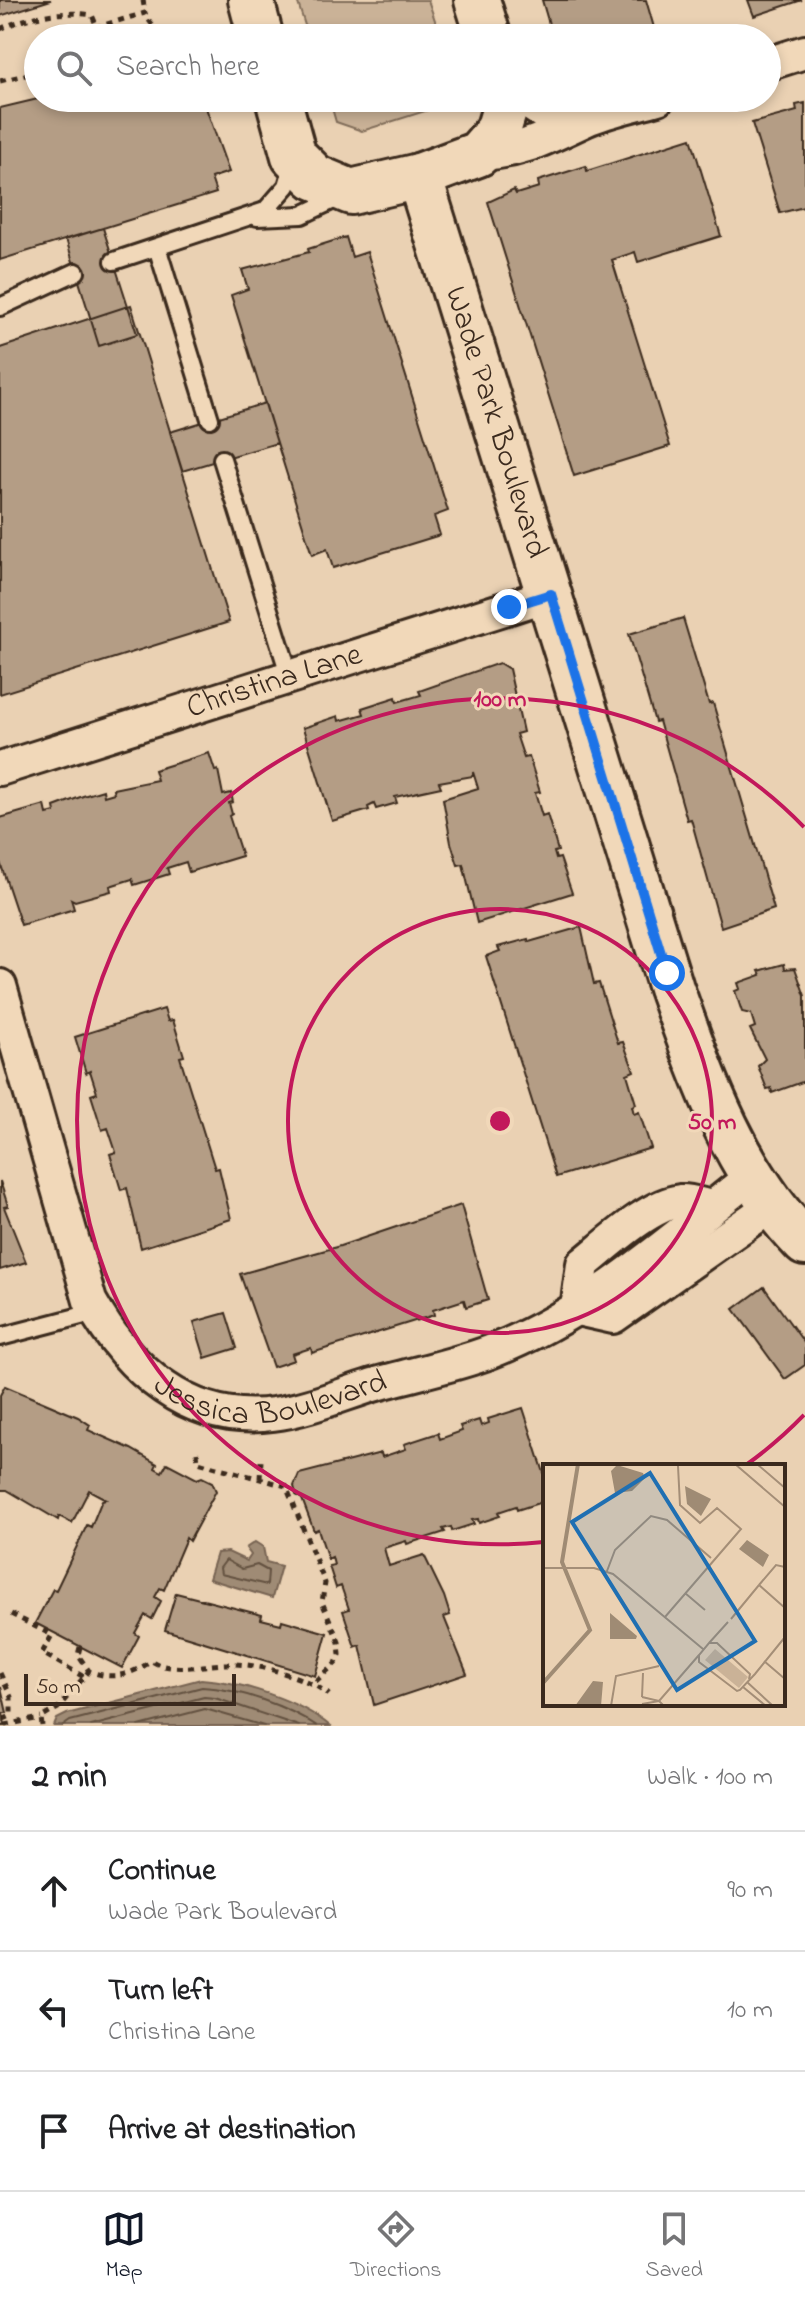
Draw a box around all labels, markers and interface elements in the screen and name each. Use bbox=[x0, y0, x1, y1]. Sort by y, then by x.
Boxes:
search box bbox=[24, 24, 781, 112]
icon: search bbox=[52, 46, 96, 90]
text: Search here bbox=[116, 46, 260, 90]
street label: Wade Park Boulevard bbox=[431, 281, 560, 564]
route end bbox=[491, 589, 527, 625]
street label: Christina Lane bbox=[181, 632, 369, 732]
text: 100 m bbox=[474, 683, 527, 718]
route start bbox=[649, 955, 685, 991]
text: 50 m bbox=[688, 1106, 737, 1141]
centre of rings bbox=[486, 1107, 514, 1135]
street label: Jessica Boulevard bbox=[152, 1354, 394, 1396]
text: Jessica Boulevard bbox=[143, 1359, 392, 1439]
inset map bbox=[543, 1464, 785, 1706]
scale bar bbox=[24, 1670, 236, 1706]
text: 50 m bbox=[36, 1672, 81, 1704]
text: 2 min bbox=[32, 1753, 107, 1803]
text: Walk · 100 m bbox=[647, 1759, 773, 1797]
text: Continue bbox=[108, 1850, 216, 1894]
icon: ahead bbox=[32, 1869, 76, 1913]
text: 90 m bbox=[727, 1872, 773, 1910]
text: Wade Park Boulevard bbox=[108, 1894, 337, 1932]
text: Turn left bbox=[108, 1970, 213, 2014]
icon: left bbox=[32, 1989, 76, 2033]
text: 10 m bbox=[727, 1992, 773, 2030]
text: Christina Lane bbox=[108, 2014, 256, 2052]
icon: arrive bbox=[32, 2109, 76, 2153]
text: Arrive at destination bbox=[108, 2109, 356, 2153]
tab: Map bbox=[102, 2207, 146, 2287]
tab: Directions bbox=[350, 2207, 441, 2287]
tab: Saved bbox=[646, 2207, 703, 2287]

